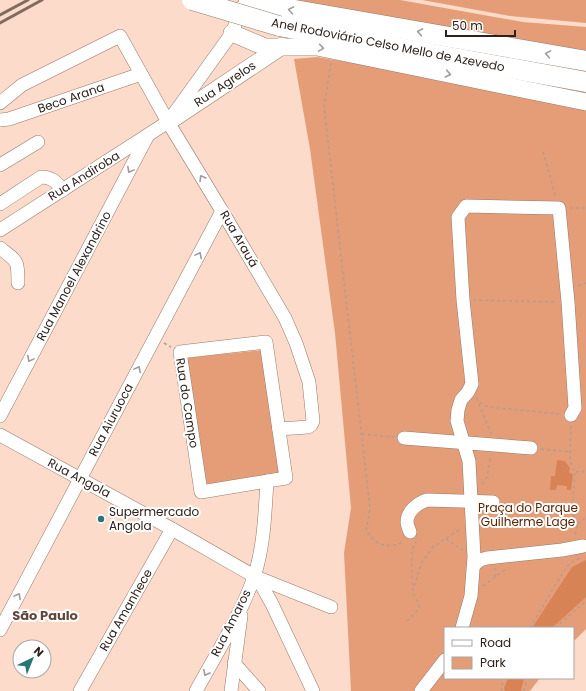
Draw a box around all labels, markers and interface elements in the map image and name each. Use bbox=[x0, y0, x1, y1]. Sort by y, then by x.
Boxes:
one-way arrow bbox=[288, 6, 295, 14]
scale bar bbox=[446, 12, 515, 38]
street label: Anel Rodoviário Celso Mello de Azevedo bbox=[270, 14, 507, 76]
text: 50 m bbox=[452, 17, 483, 34]
one-way arrow bbox=[416, 28, 423, 37]
one-way arrow bbox=[318, 43, 324, 52]
one-way arrow bbox=[544, 50, 551, 59]
street label: Rua Agrelos bbox=[190, 57, 259, 111]
one-way arrow bbox=[445, 69, 451, 77]
street label: Beco Arana bbox=[35, 78, 106, 117]
street label: Rua Andiroba bbox=[45, 147, 123, 204]
one-way arrow bbox=[127, 166, 135, 173]
one-way arrow bbox=[199, 175, 207, 182]
street label: Rua Arauá bbox=[216, 207, 262, 270]
street label: Rua Manoel Alexandrino bbox=[32, 208, 115, 344]
one-way arrow bbox=[195, 252, 202, 259]
one-way arrow bbox=[27, 355, 35, 363]
street label: Rua do Campo bbox=[172, 357, 203, 449]
one-way arrow bbox=[133, 366, 141, 374]
street label: Rua Aiuruoca bbox=[84, 380, 137, 459]
street label: Rua Angola bbox=[45, 454, 114, 501]
park label: Praça do Parque Guilherme Lage bbox=[478, 499, 578, 530]
place label: Supermercado Angola bbox=[109, 503, 200, 534]
marker: Supermercado Angola bbox=[96, 514, 106, 524]
street label: Rua Amanhece bbox=[95, 565, 156, 654]
street label: Rua Amaros bbox=[206, 586, 255, 659]
one-way arrow bbox=[13, 592, 21, 600]
district label: São Paulo bbox=[12, 606, 78, 625]
legend bbox=[444, 627, 574, 679]
text: Road bbox=[480, 634, 511, 651]
north arrow bbox=[12, 639, 52, 679]
text: N bbox=[30, 643, 47, 660]
text: Park bbox=[480, 654, 507, 671]
one-way arrow bbox=[203, 669, 210, 677]

